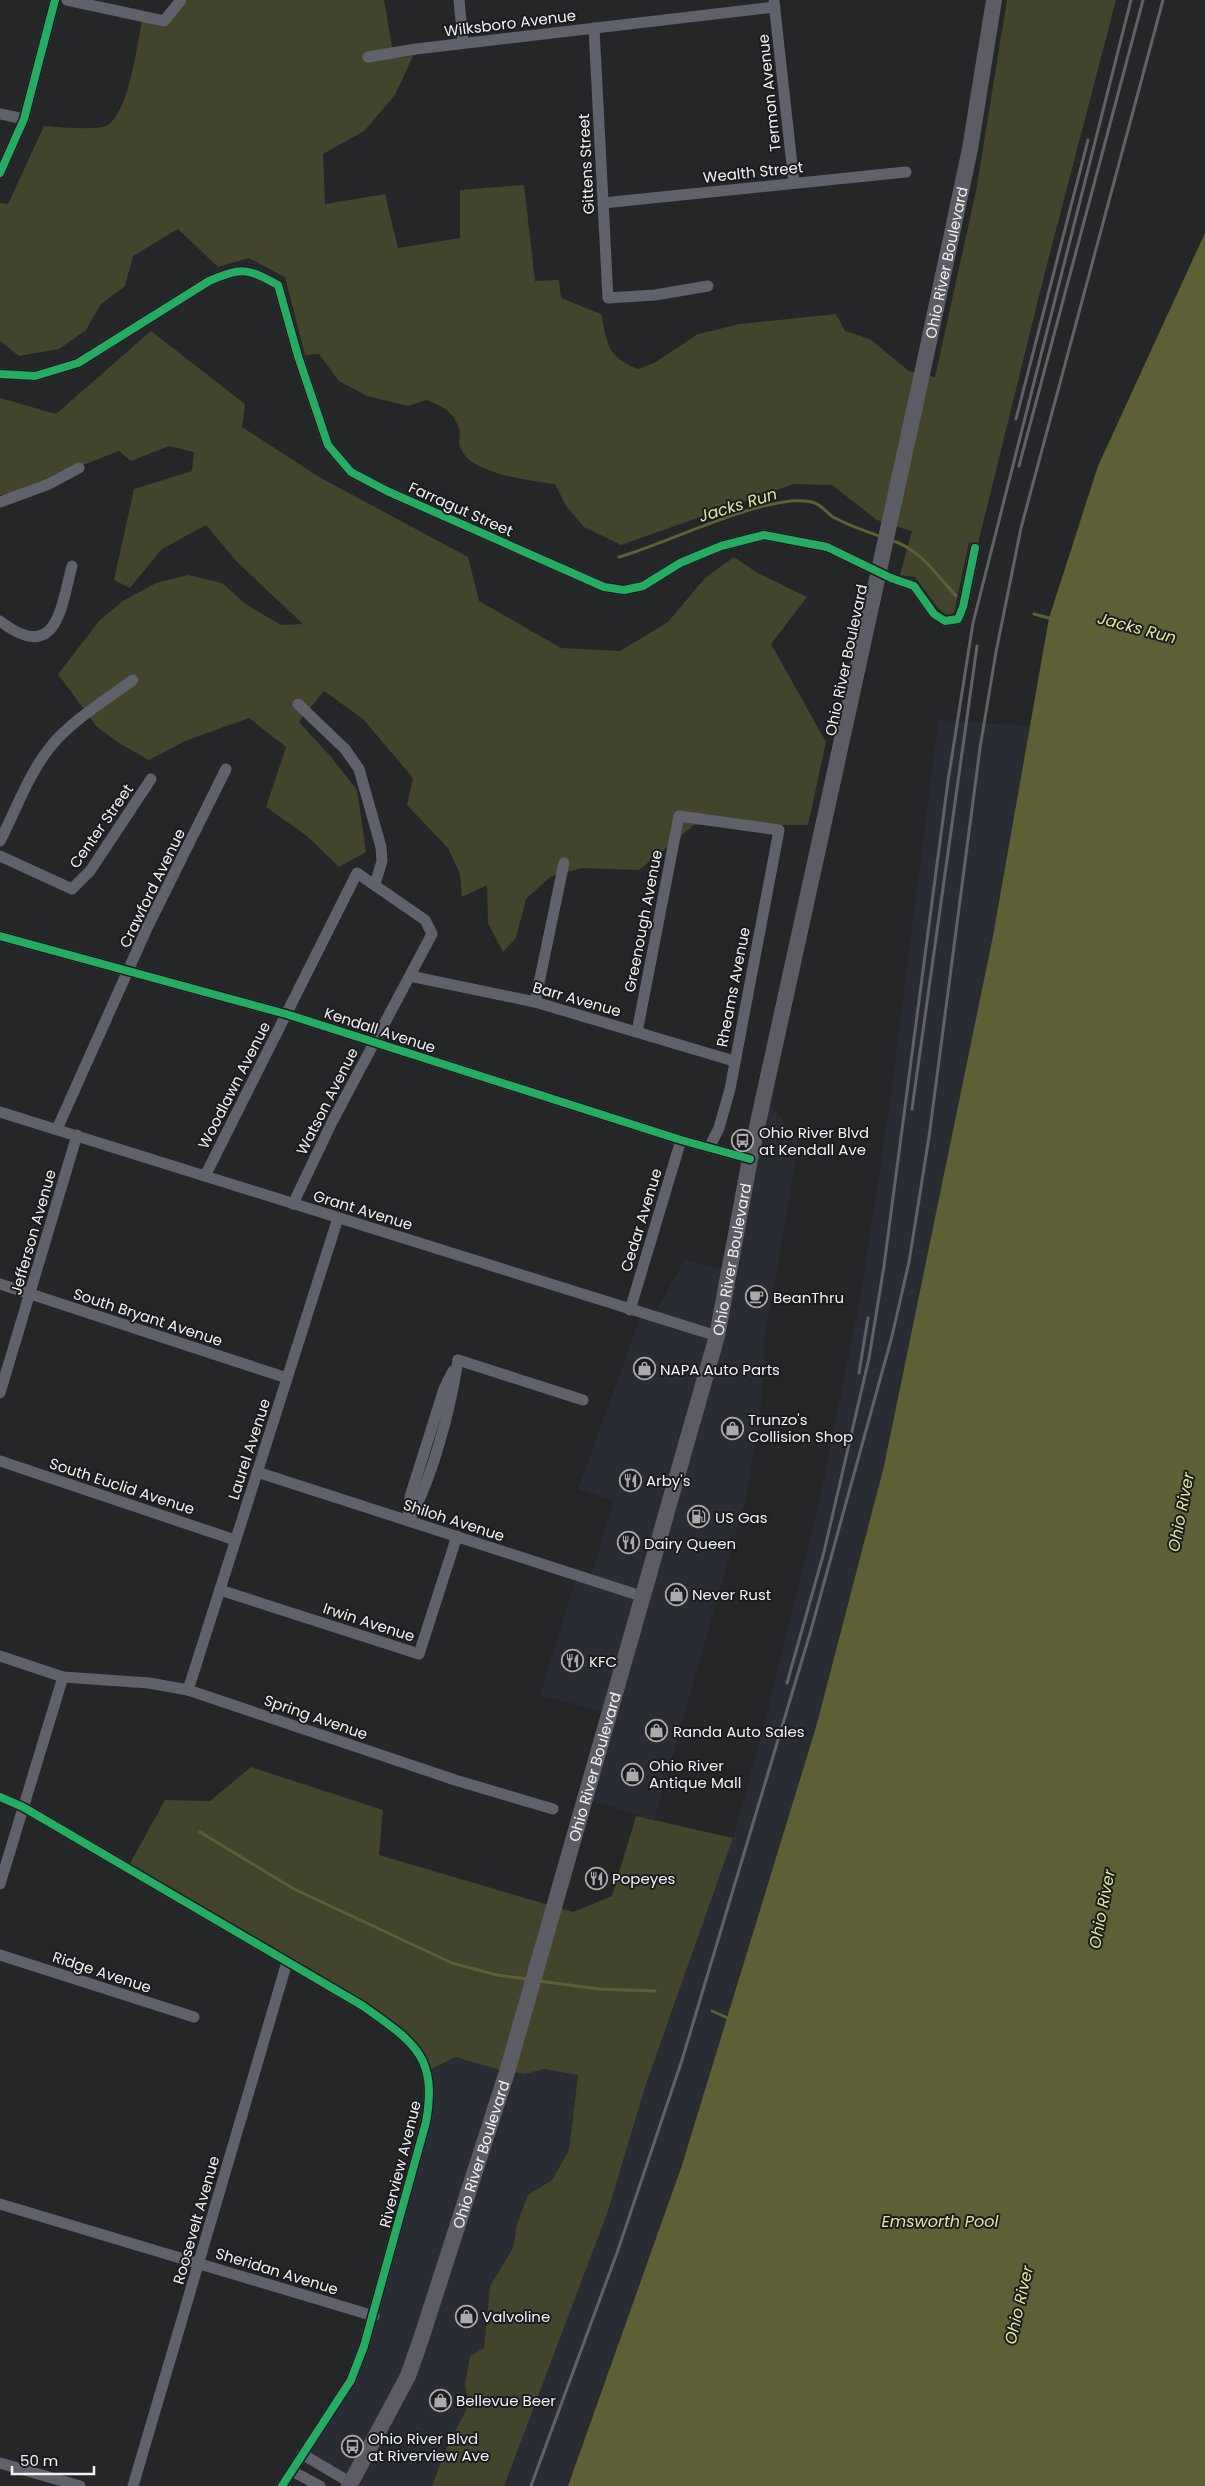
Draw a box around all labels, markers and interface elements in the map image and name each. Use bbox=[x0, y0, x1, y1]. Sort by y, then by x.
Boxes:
street label: Wilksboro Avenue bbox=[443, 4, 577, 42]
street label: Termon Avenue bbox=[752, 33, 786, 153]
street label: Gittens Street bbox=[573, 113, 599, 215]
street label: Wealth Street bbox=[702, 156, 804, 188]
street label: Ohio River Boulevard bbox=[919, 185, 972, 340]
street label: Farragut Street bbox=[405, 477, 517, 541]
water label: Jacks Run bbox=[696, 482, 780, 528]
street label: Ohio River Boulevard bbox=[820, 582, 872, 738]
water label: Jacks Run bbox=[1095, 606, 1179, 650]
street label: Center Street bbox=[64, 780, 138, 872]
street label: Crawford Avenue bbox=[114, 825, 190, 951]
street label: Greenough Avenue bbox=[619, 848, 667, 994]
street label: Rheams Avenue bbox=[711, 925, 755, 1049]
street label: Barr Avenue bbox=[530, 976, 624, 1022]
street label: Kendall Avenue bbox=[322, 1002, 438, 1058]
street label: Woodlawn Avenue bbox=[193, 1018, 275, 1152]
street label: Watson Avenue bbox=[291, 1044, 363, 1158]
place label: Ohio River Blvd at Kendall Ave bbox=[759, 1122, 869, 1160]
bus stop icon: Ohio River Blvd at Kendall Ave bbox=[731, 1129, 755, 1153]
street label: Cedar Avenue bbox=[615, 1166, 667, 1274]
street label: Jefferson Avenue bbox=[5, 1167, 61, 1297]
street label: Ohio River Boulevard bbox=[707, 1181, 756, 1337]
street label: Grant Avenue bbox=[311, 1185, 415, 1235]
street label: South Bryant Avenue bbox=[71, 1283, 225, 1351]
cafe icon: BeanThru bbox=[745, 1285, 769, 1309]
place label: BeanThru bbox=[773, 1287, 844, 1308]
shop icon: NAPA Auto Parts bbox=[632, 1357, 656, 1381]
place label: NAPA Auto Parts bbox=[660, 1359, 780, 1380]
street label: Laurel Avenue bbox=[223, 1396, 275, 1502]
place label: Trunzo's Collision Shop bbox=[748, 1409, 853, 1447]
shop icon: Trunzo's Collision Shop bbox=[720, 1416, 744, 1440]
street label: South Euclid Avenue bbox=[47, 1453, 197, 1519]
restaurant icon: Arby's bbox=[618, 1468, 642, 1492]
water label: Ohio River bbox=[1162, 1469, 1200, 1554]
place label: Arby's bbox=[646, 1470, 691, 1491]
street label: Shiloh Avenue bbox=[401, 1494, 507, 1546]
fuel station icon: US Gas bbox=[687, 1505, 711, 1529]
place label: US Gas bbox=[715, 1507, 768, 1528]
restaurant icon: Dairy Queen bbox=[616, 1531, 640, 1555]
place label: Dairy Queen bbox=[644, 1533, 736, 1554]
shop icon: Never Rust bbox=[664, 1582, 688, 1606]
place label: Never Rust bbox=[692, 1584, 771, 1605]
street label: Irwin Avenue bbox=[320, 1597, 418, 1647]
restaurant icon: KFC bbox=[561, 1649, 585, 1673]
place label: KFC bbox=[589, 1651, 617, 1672]
street label: Spring Avenue bbox=[261, 1689, 371, 1745]
street label: Ohio River Boulevard bbox=[563, 1689, 625, 1844]
shop icon: Randa Auto Sales bbox=[645, 1719, 669, 1743]
place label: Randa Auto Sales bbox=[673, 1721, 805, 1742]
place label: Ohio River Antique Mall bbox=[649, 1755, 741, 1793]
shop icon: Ohio River Antique Mall bbox=[621, 1762, 645, 1786]
restaurant icon: Popeyes bbox=[584, 1866, 608, 1890]
water label: Ohio River bbox=[1083, 1866, 1121, 1951]
place label: Popeyes bbox=[612, 1868, 675, 1889]
street label: Ridge Avenue bbox=[50, 1946, 154, 1998]
street label: Ohio River Boulevard bbox=[447, 2078, 514, 2231]
street label: Riverview Avenue bbox=[374, 2098, 426, 2230]
street label: Roosevelt Avenue bbox=[168, 2153, 224, 2287]
water label: Emsworth Pool bbox=[882, 2210, 998, 2233]
street label: Sheridan Avenue bbox=[213, 2242, 341, 2300]
water label: Ohio River bbox=[999, 2262, 1039, 2347]
shop icon: Valvoline bbox=[454, 2304, 478, 2328]
place label: Valvoline bbox=[482, 2306, 550, 2327]
shop icon: Bellevue Beer bbox=[428, 2388, 452, 2412]
place label: Bellevue Beer bbox=[456, 2390, 556, 2411]
place label: Ohio River Blvd at Riverview Ave bbox=[368, 2428, 489, 2466]
bus stop icon: Ohio River Blvd at Riverview Ave bbox=[340, 2435, 364, 2459]
scale bar bbox=[12, 2444, 95, 2476]
text: 50 m bbox=[20, 2450, 58, 2471]

